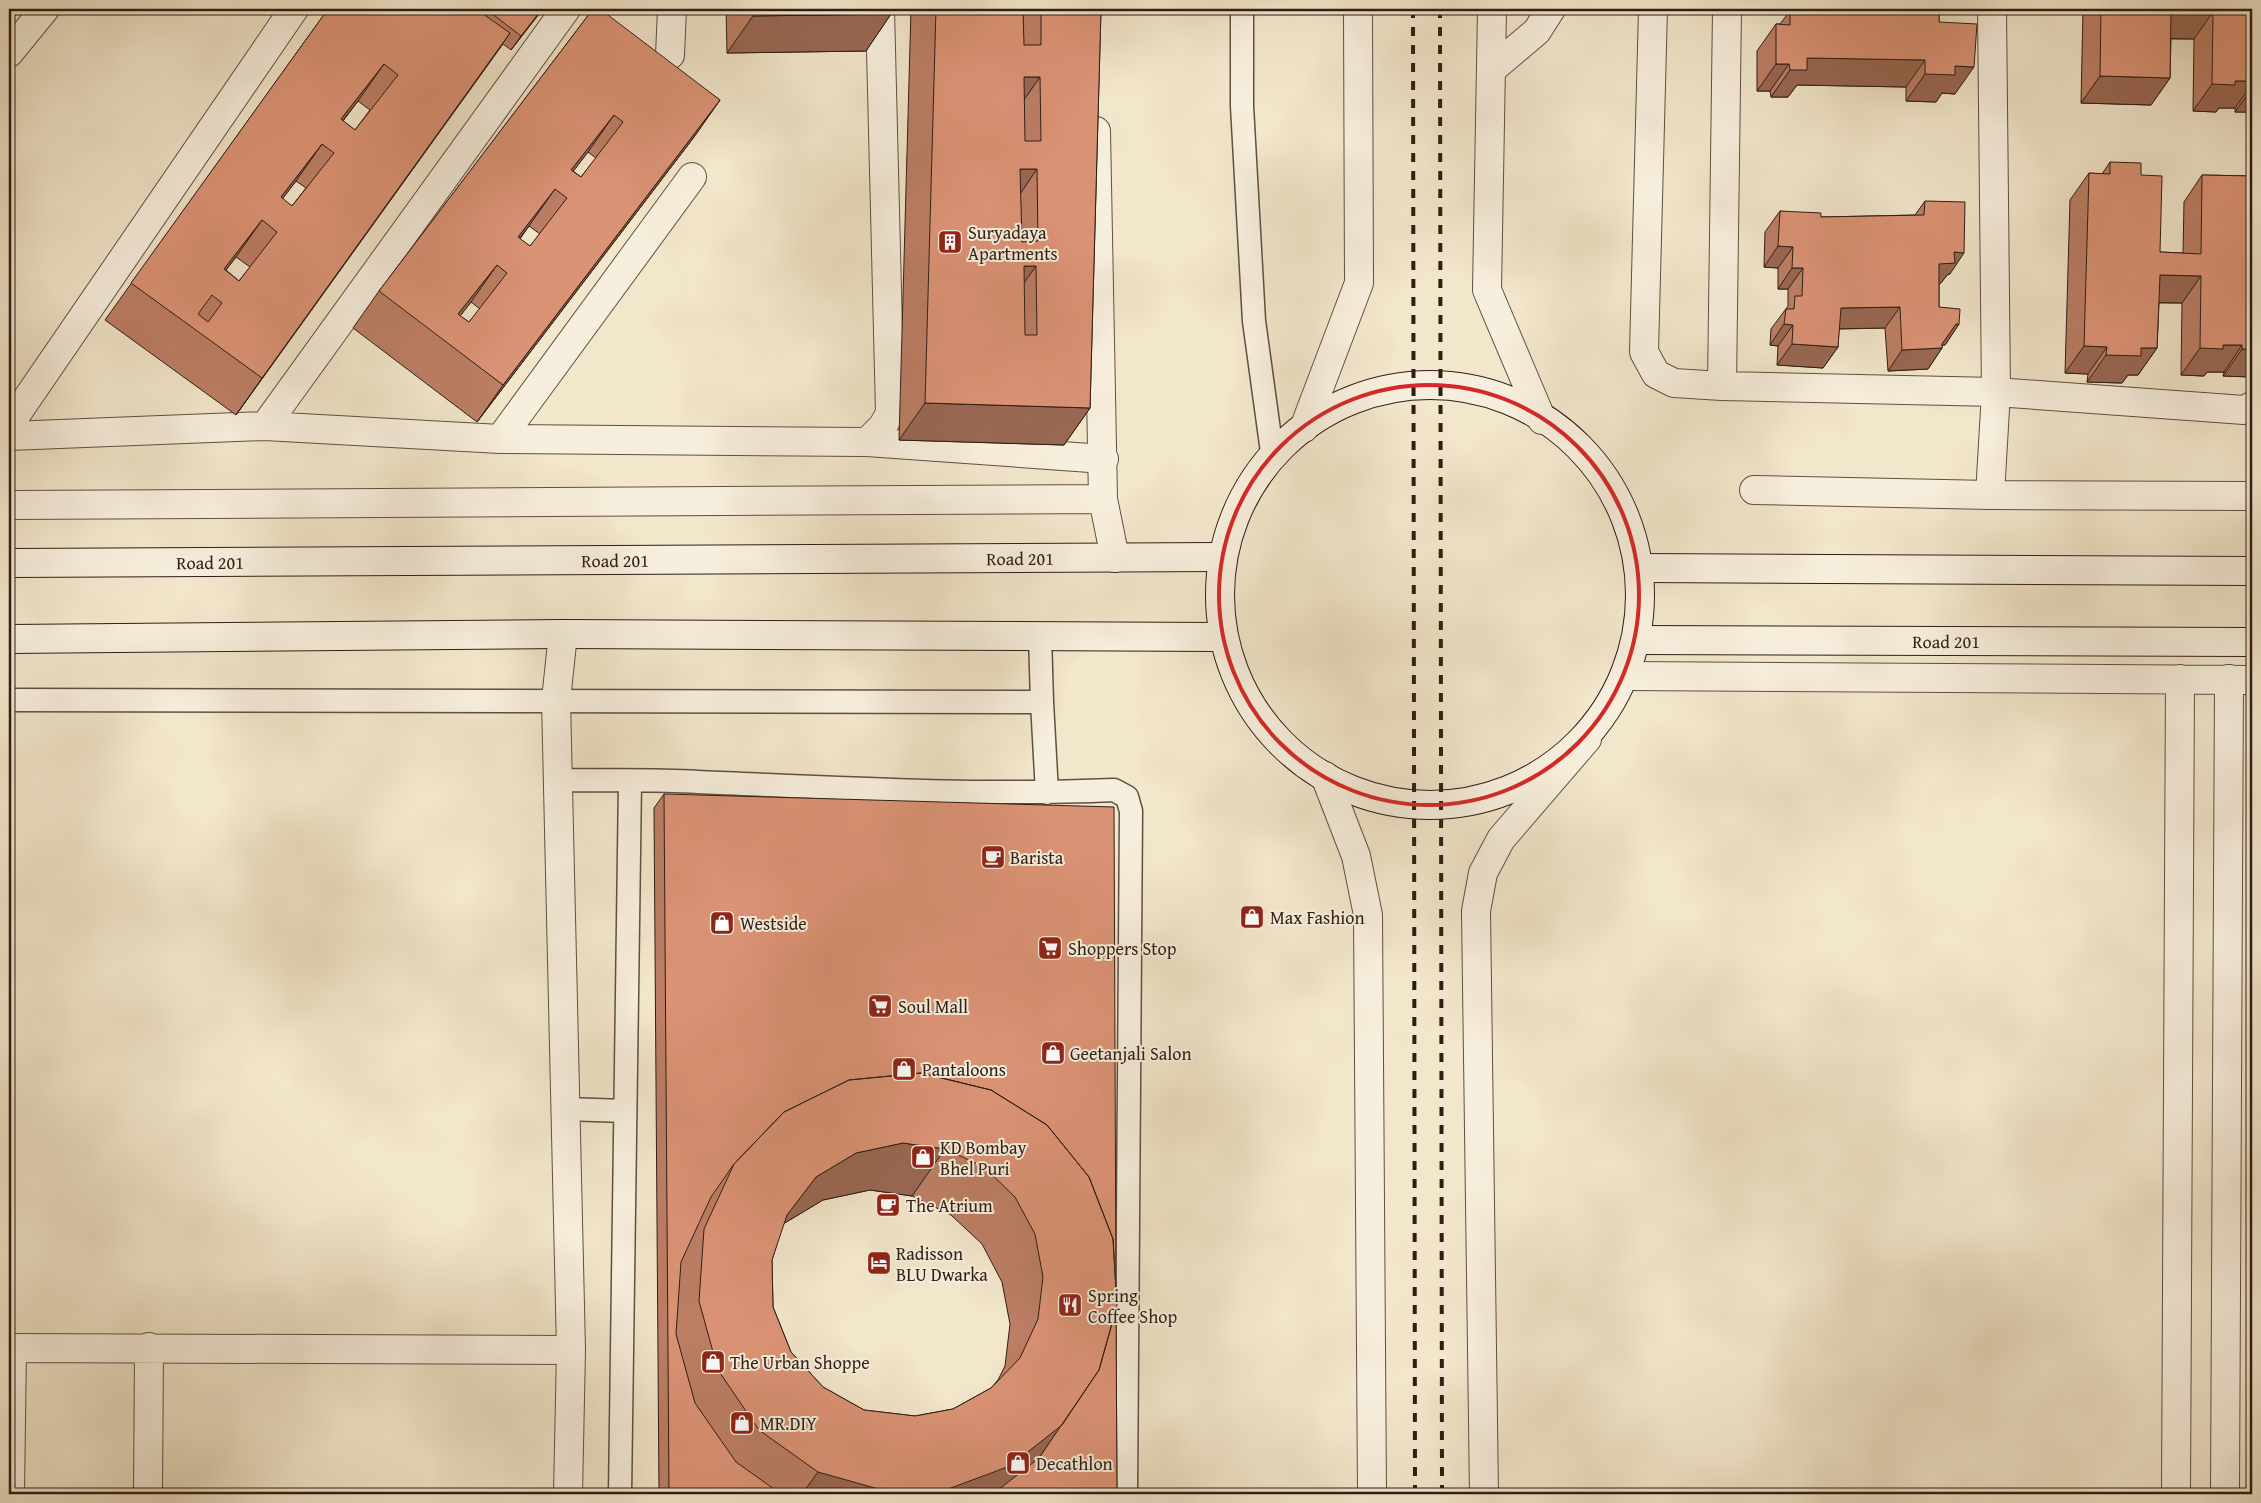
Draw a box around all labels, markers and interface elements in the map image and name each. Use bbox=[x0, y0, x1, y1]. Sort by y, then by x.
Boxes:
place label: Suryadaya Apartments bbox=[968, 219, 1058, 267]
building icon: Suryadaya Apartments bbox=[937, 229, 963, 255]
street label: Road 201 bbox=[986, 544, 1054, 572]
street label: Road 201 bbox=[581, 546, 649, 574]
street label: Road 201 bbox=[176, 548, 244, 576]
street label: Road 201 bbox=[1912, 627, 1980, 655]
cafe icon: Barista bbox=[980, 844, 1006, 870]
place label: Barista bbox=[1010, 844, 1064, 871]
shop icon: Max Fashion bbox=[1239, 904, 1265, 930]
place label: Max Fashion bbox=[1270, 904, 1365, 931]
shop icon: Westside bbox=[709, 910, 735, 936]
place label: Westside bbox=[740, 910, 807, 937]
supermarket icon: Shoppers Stop bbox=[1037, 935, 1063, 961]
place label: Shoppers Stop bbox=[1068, 935, 1177, 962]
supermarket icon: Soul Mall bbox=[867, 993, 893, 1019]
place label: Soul Mall bbox=[898, 993, 968, 1020]
shop icon: Geetanjali Salon bbox=[1040, 1040, 1066, 1066]
place label: Geetanjali Salon bbox=[1070, 1040, 1192, 1067]
shop icon: Pantaloons bbox=[891, 1056, 917, 1082]
place label: Pantaloons bbox=[922, 1056, 1006, 1083]
place label: KD Bombay Bhel Puri bbox=[940, 1134, 1026, 1182]
shop icon: KD Bombay Bhel Puri bbox=[910, 1144, 936, 1170]
cafe icon: The Atrium bbox=[875, 1192, 901, 1218]
place label: The Atrium bbox=[906, 1192, 993, 1219]
place label: Radisson BLU Dwarka bbox=[896, 1240, 988, 1288]
hotel icon: Radisson BLU Dwarka bbox=[866, 1250, 892, 1276]
place label: Spring Coffee Shop bbox=[1088, 1282, 1177, 1330]
restaurant icon: Spring Coffee Shop bbox=[1057, 1292, 1083, 1318]
shop icon: The Urban Shoppe bbox=[700, 1349, 726, 1375]
place label: The Urban Shoppe bbox=[730, 1349, 870, 1376]
shop icon: MR.DIY bbox=[729, 1410, 755, 1436]
place label: MR.DIY bbox=[760, 1410, 817, 1437]
shop icon: Decathlon bbox=[1005, 1450, 1031, 1476]
place label: Decathlon bbox=[1036, 1450, 1113, 1477]

